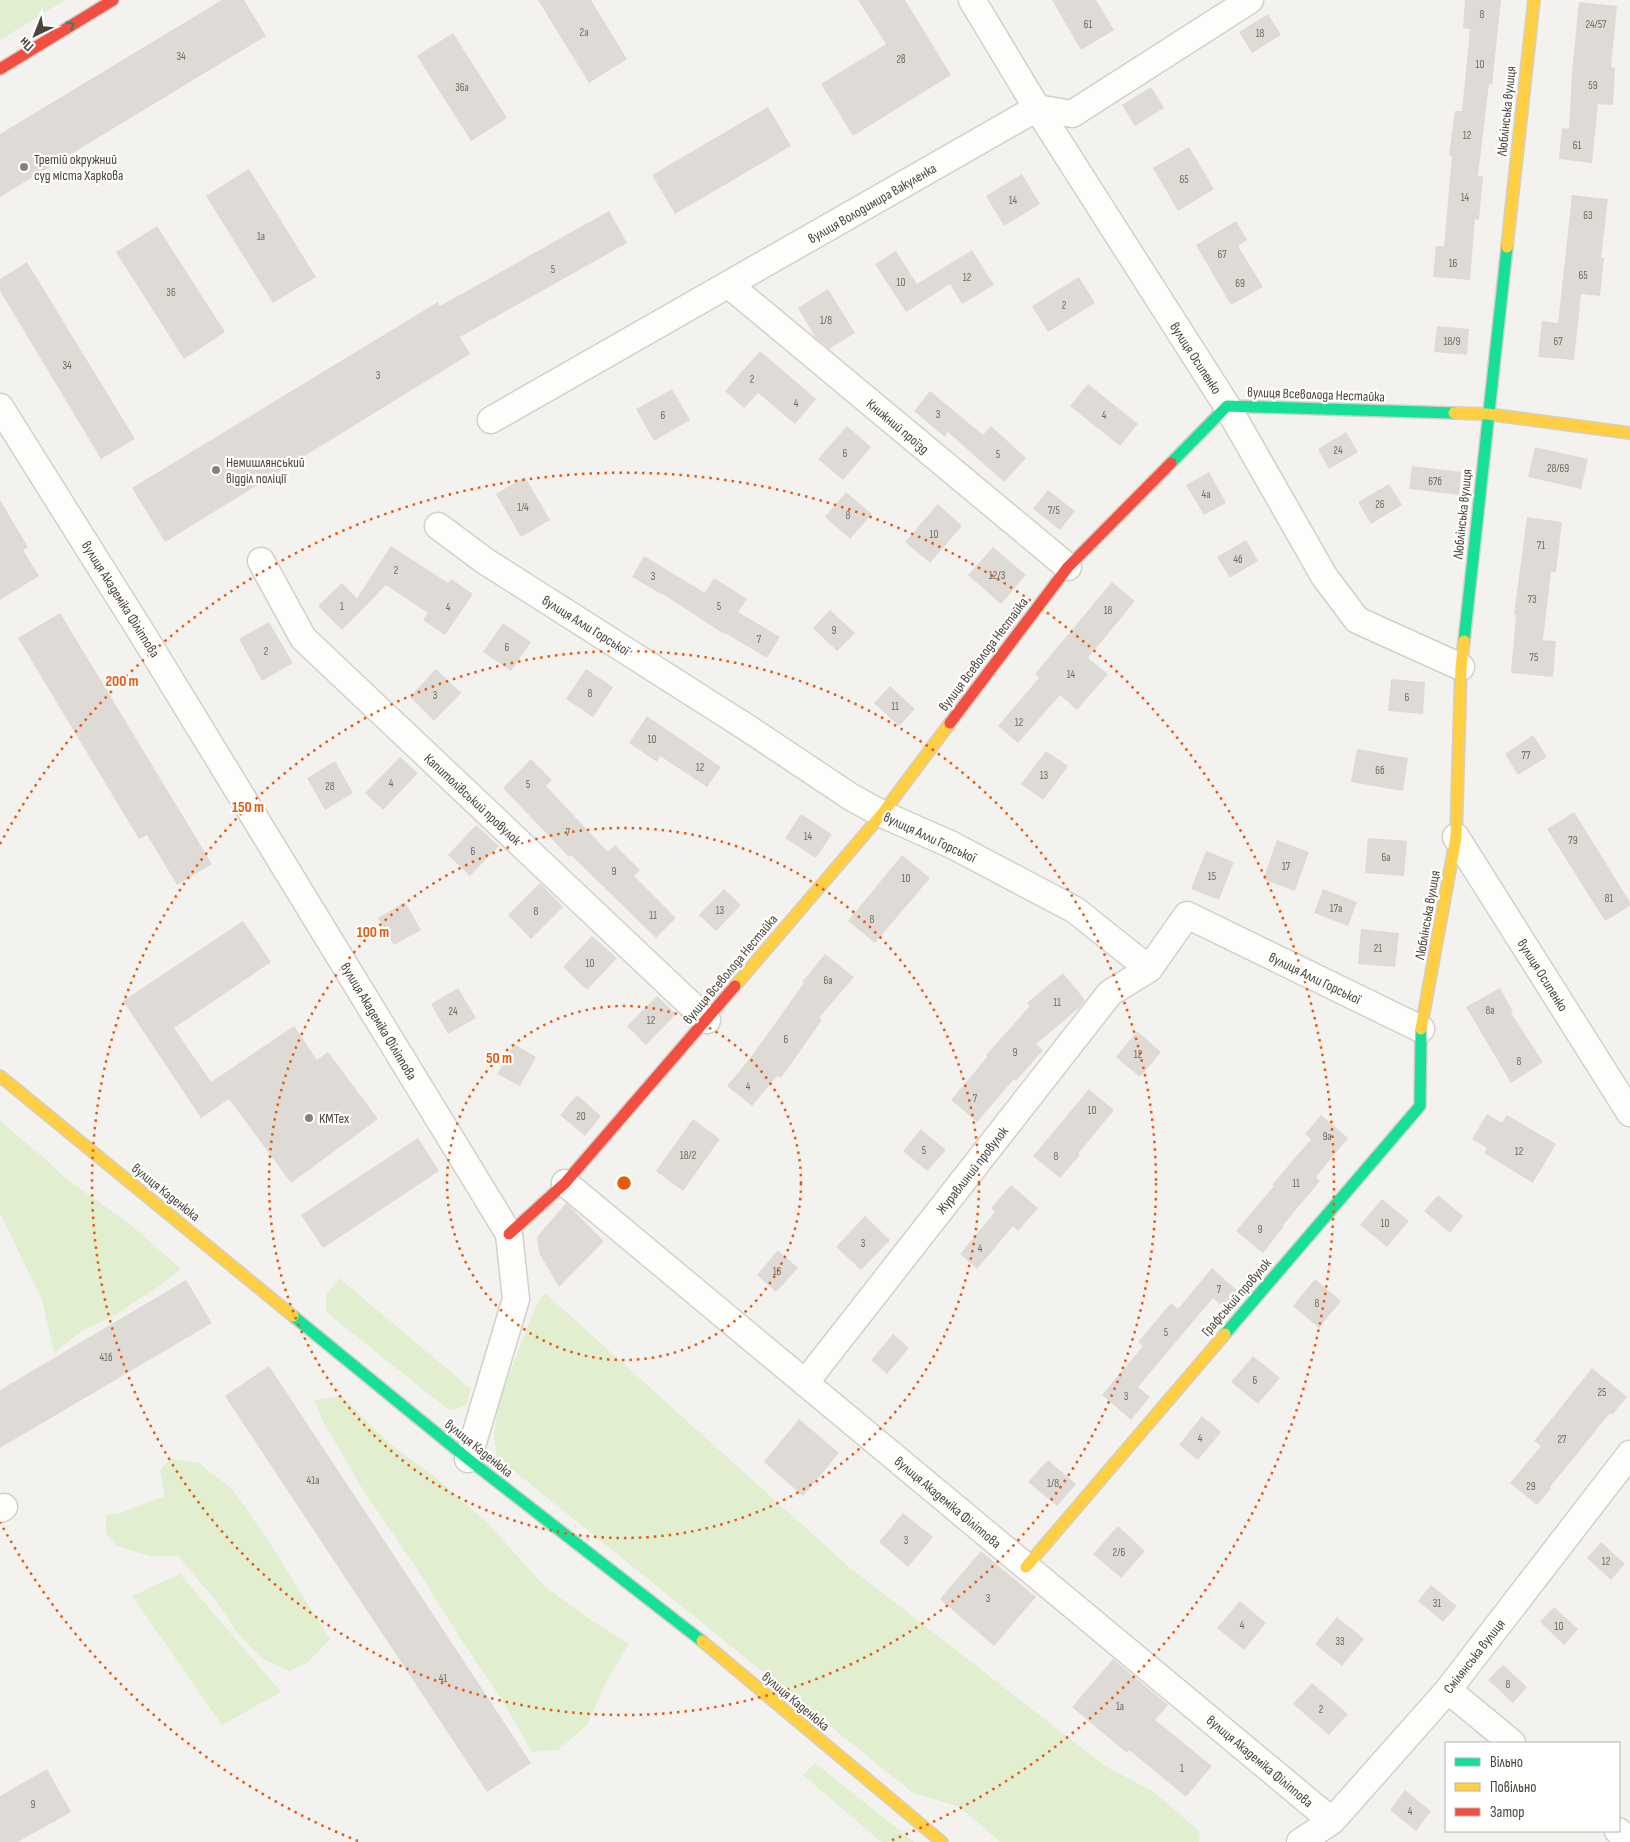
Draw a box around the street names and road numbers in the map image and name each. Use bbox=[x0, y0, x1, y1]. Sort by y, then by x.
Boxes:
street label: Люблінська вулиця bbox=[1493, 65, 1520, 158]
street label: вулиця Володимира Вакуленка bbox=[805, 160, 939, 247]
street label: вулиця Осипенко bbox=[1166, 319, 1225, 398]
street label: вулиця Всеволода Нестайка bbox=[1247, 384, 1385, 405]
street label: Книжний проїзд bbox=[863, 395, 932, 457]
street label: Люблінська вулиця bbox=[1449, 468, 1476, 561]
street label: вулиця Академіка Філіппова bbox=[78, 538, 163, 661]
street label: вулиця Алли Горської bbox=[539, 592, 633, 659]
street label: вулиця Всеволода Нестайка bbox=[935, 594, 1032, 714]
street label: Капитолівський провулок bbox=[420, 750, 525, 849]
street label: вулиця Алли Горської bbox=[881, 809, 979, 866]
street label: Люблінська вулиця bbox=[1411, 869, 1444, 962]
street label: вулиця Всеволода Нестайка bbox=[680, 911, 781, 1028]
street label: вулиця Осипенко bbox=[1514, 936, 1572, 1015]
street label: вулиця Алли Горської bbox=[1266, 949, 1364, 1008]
street label: вулиця Академіка Філіппова bbox=[337, 959, 420, 1083]
street label: Журавлиний провулок bbox=[933, 1122, 1012, 1218]
street label: вулиця Каденюка bbox=[128, 1160, 203, 1225]
street label: Графський провулок bbox=[1198, 1254, 1275, 1340]
street label: вулиця Каденюка bbox=[441, 1416, 516, 1481]
street label: вулиця Академіка Філіппова bbox=[891, 1453, 1004, 1552]
street label: Смілянська вулиця bbox=[1440, 1616, 1509, 1697]
street label: вулиця Каденюка bbox=[758, 1668, 833, 1735]
street label: вулиця Академіка Філіппова bbox=[1203, 1712, 1316, 1811]

